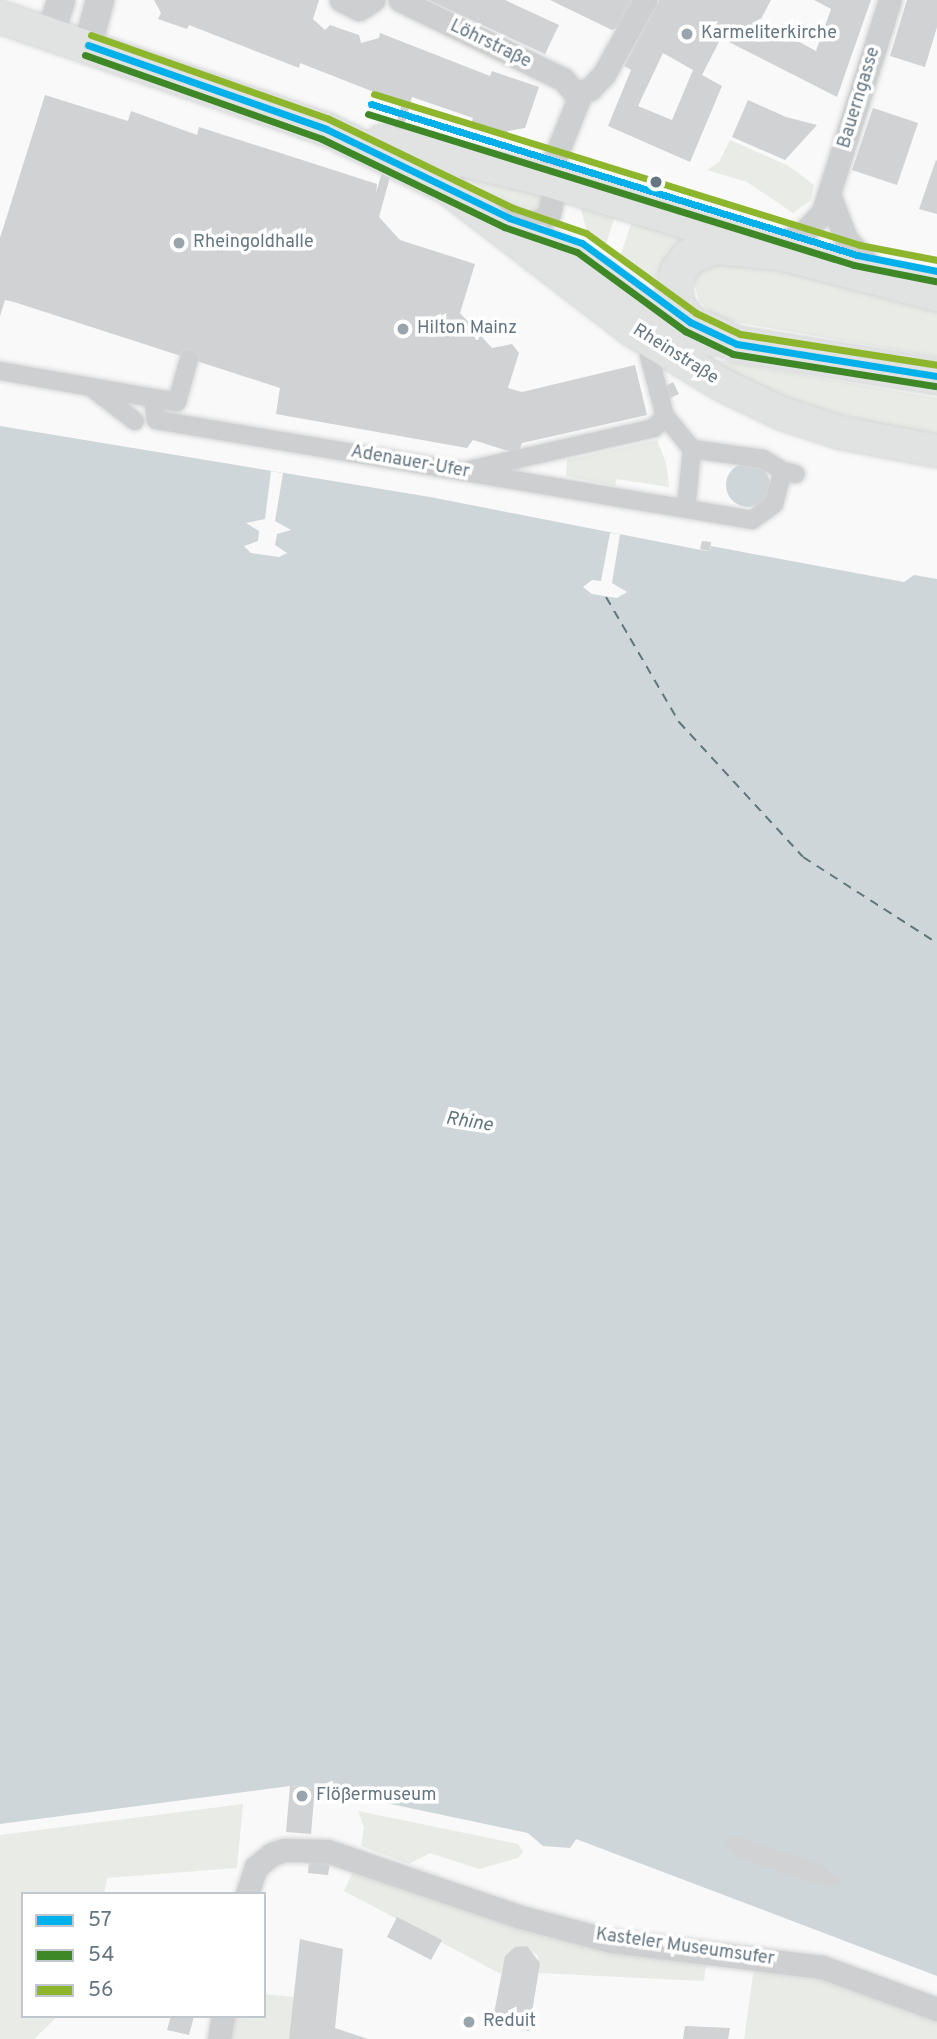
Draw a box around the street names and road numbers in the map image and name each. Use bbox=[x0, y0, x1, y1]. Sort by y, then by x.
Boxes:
street label: Löhrstraße bbox=[446, 16, 534, 74]
street label: Bauerngasse bbox=[834, 45, 886, 151]
street label: Rheinstraße bbox=[628, 320, 722, 390]
street label: Adenauer-Ufer bbox=[349, 442, 471, 484]
street label: Kasteler Museumsufer bbox=[594, 1925, 776, 1971]

